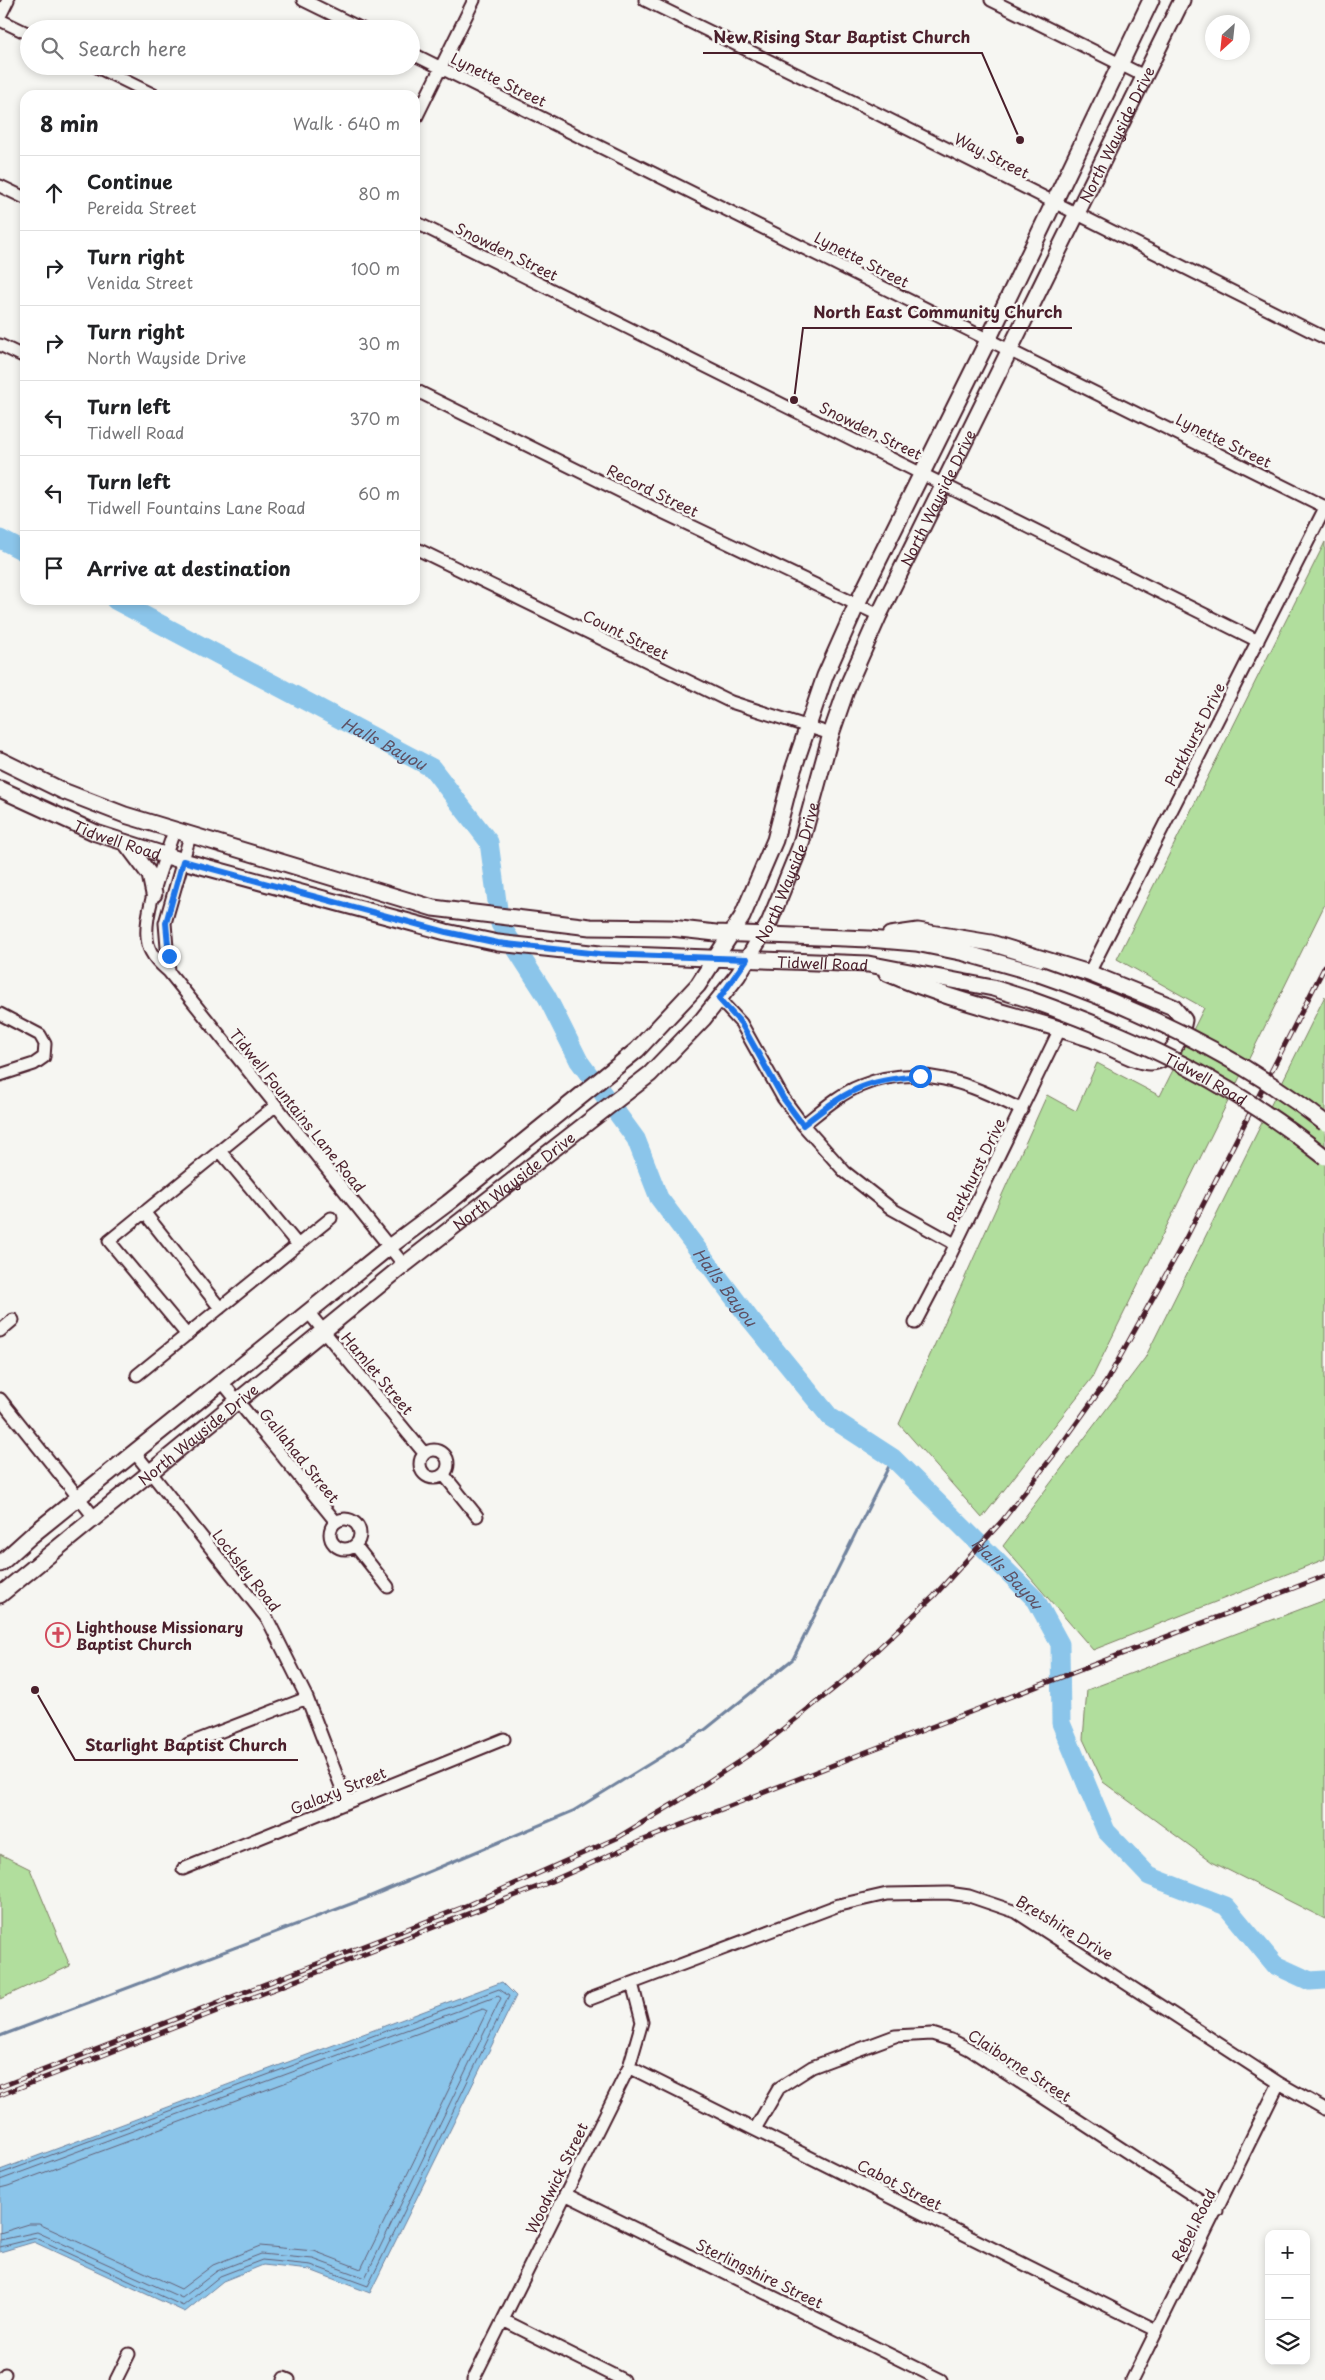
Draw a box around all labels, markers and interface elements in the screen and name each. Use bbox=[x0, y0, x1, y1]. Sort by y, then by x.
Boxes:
north arrow bbox=[1205, 15, 1250, 60]
search box bbox=[20, 20, 420, 75]
callout: New Rising Star Baptist Church bbox=[703, 22, 982, 53]
text: New Rising Star Baptist Church bbox=[714, 24, 970, 48]
icon: search bbox=[38, 34, 66, 62]
text: Search here bbox=[78, 34, 187, 62]
street label: Lynette Street bbox=[447, 46, 551, 112]
street label: North Wayside Drive bbox=[1073, 62, 1159, 206]
text: 8 min bbox=[40, 107, 99, 139]
text: Walk · 640 m bbox=[293, 111, 400, 135]
street label: Way Street bbox=[950, 126, 1034, 184]
text: Continue bbox=[87, 167, 173, 195]
icon: ahead bbox=[40, 179, 68, 207]
text: 80 m bbox=[358, 181, 400, 205]
text: Pereida Street bbox=[87, 195, 196, 219]
street label: Snowden Street bbox=[452, 216, 562, 286]
street label: Lynette Street bbox=[811, 225, 913, 293]
text: Turn right bbox=[87, 242, 185, 270]
icon: right bbox=[40, 254, 68, 282]
text: 100 m bbox=[351, 256, 400, 280]
text: Venida Street bbox=[87, 270, 193, 294]
callout: North East Community Church bbox=[803, 297, 1072, 328]
text: North East Community Church bbox=[813, 299, 1063, 323]
text: Turn right bbox=[87, 317, 185, 345]
icon: right bbox=[40, 329, 68, 357]
text: 30 m bbox=[358, 331, 400, 355]
text: North Wayside Drive bbox=[87, 345, 246, 369]
text: Turn left bbox=[87, 392, 171, 420]
street label: Snowden Street bbox=[816, 395, 926, 465]
icon: left bbox=[40, 404, 68, 432]
text: 370 m bbox=[350, 406, 400, 430]
street label: Lynette Street bbox=[1172, 407, 1276, 473]
text: Tidwell Road bbox=[87, 420, 184, 444]
street label: North Wayside Drive bbox=[894, 425, 980, 570]
street label: Record Street bbox=[603, 458, 703, 522]
text: Turn left bbox=[87, 467, 171, 495]
icon: left bbox=[40, 479, 68, 507]
text: 60 m bbox=[358, 481, 400, 505]
text: Tidwell Fountains Lane Road bbox=[87, 495, 306, 519]
icon: arrive bbox=[40, 554, 68, 582]
text: Arrive at destination bbox=[87, 554, 291, 582]
street label: Count Street bbox=[579, 603, 673, 665]
street label: Parkhurst Drive bbox=[1158, 678, 1230, 790]
water label: Halls Bayou bbox=[338, 710, 433, 776]
street label: North Wayside Drive bbox=[748, 799, 823, 947]
street label: Tidwell Road bbox=[70, 813, 164, 865]
route end bbox=[158, 945, 181, 968]
street label: Tidwell Road bbox=[777, 949, 869, 976]
street label: Tidwell Fountains Lane Road bbox=[225, 1023, 371, 1197]
street label: Tidwell Road bbox=[1161, 1046, 1252, 1110]
route start bbox=[909, 1065, 932, 1088]
street label: Parkhurst Drive bbox=[940, 1114, 1010, 1226]
street label: North Wayside Drive bbox=[447, 1125, 579, 1235]
water label: Halls Bayou bbox=[688, 1242, 764, 1332]
street label: Hamlet Street bbox=[337, 1327, 419, 1419]
street label: North Wayside Drive bbox=[132, 1377, 263, 1490]
street label: Gallahad Street bbox=[254, 1403, 346, 1507]
street label: Locksley Road bbox=[207, 1524, 287, 1616]
water label: Halls Bayou bbox=[967, 1531, 1051, 1614]
place label: Lighthouse Missionary Baptist Church bbox=[76, 1615, 244, 1655]
church icon: Lighthouse Missionary Baptist Church bbox=[45, 1622, 71, 1648]
callout: Starlight Baptist Church bbox=[75, 1729, 298, 1760]
text: Starlight Baptist Church bbox=[85, 1732, 287, 1756]
street label: Galaxy Street bbox=[287, 1760, 389, 1820]
street label: Bretshire Drive bbox=[1012, 1889, 1118, 1965]
street label: Claiborne Street bbox=[964, 2023, 1076, 2107]
street label: Woodwick Street bbox=[519, 2118, 593, 2238]
street label: Cabot Street bbox=[854, 2153, 946, 2215]
street label: Rebel Road bbox=[1165, 2185, 1221, 2265]
map controls bbox=[1265, 2230, 1310, 2365]
button: + bbox=[1265, 2230, 1310, 2275]
street label: Sterlingshire Street bbox=[693, 2232, 827, 2314]
button: − bbox=[1265, 2275, 1310, 2320]
button: layers bbox=[1265, 2320, 1310, 2365]

